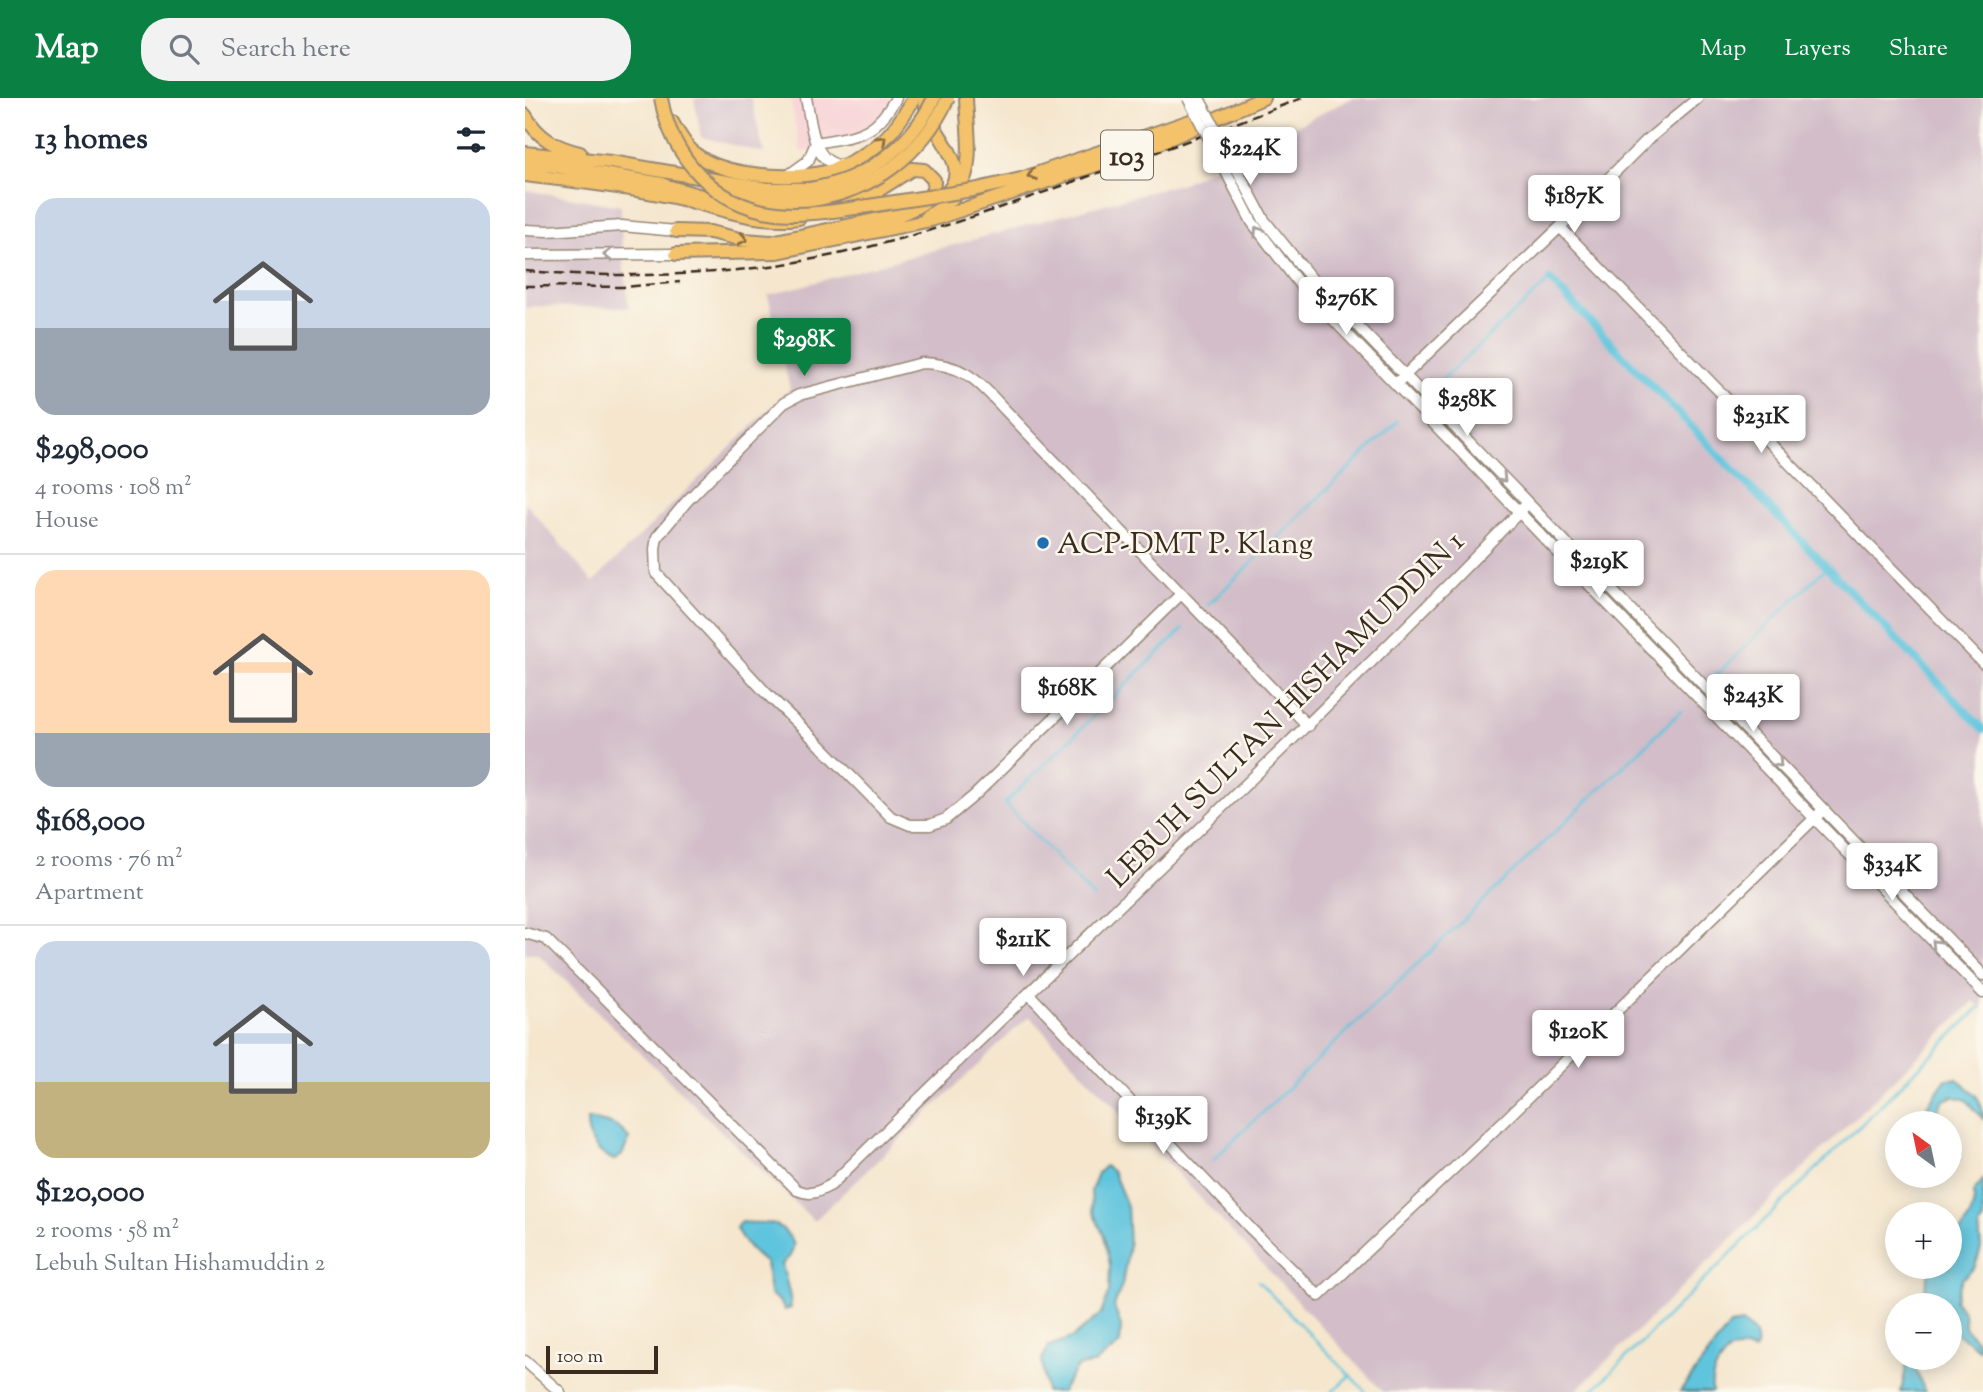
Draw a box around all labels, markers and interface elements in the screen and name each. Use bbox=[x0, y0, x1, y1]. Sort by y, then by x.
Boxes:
search box bbox=[141, 18, 631, 81]
text: Map bbox=[35, 25, 99, 73]
icon: search bbox=[165, 30, 203, 68]
text: Search here bbox=[221, 31, 351, 68]
text: Map bbox=[1700, 32, 1746, 66]
text: Layers bbox=[1784, 32, 1851, 66]
text: Share bbox=[1889, 32, 1948, 66]
text: 13 homes bbox=[35, 119, 148, 162]
icon: filters bbox=[452, 121, 490, 159]
pin: $224K bbox=[1201, 127, 1299, 187]
road number: 103 bbox=[1101, 130, 1153, 180]
text: $224K bbox=[1219, 133, 1281, 166]
one-way arrow bbox=[874, 136, 887, 149]
one-way arrow bbox=[1026, 167, 1038, 181]
pin: $187K bbox=[1525, 176, 1623, 235]
text: $187K bbox=[1544, 181, 1604, 214]
one-way arrow bbox=[1254, 226, 1266, 239]
one-way arrow bbox=[737, 231, 749, 245]
icon: home bbox=[200, 243, 326, 369]
one-way arrow bbox=[602, 247, 613, 263]
pin: $276K bbox=[1297, 278, 1395, 337]
text: $276K bbox=[1315, 283, 1377, 316]
pin: $298K bbox=[755, 318, 853, 378]
text: $298K bbox=[773, 324, 835, 357]
pin: $258K bbox=[1418, 378, 1516, 438]
text: $258K bbox=[1437, 384, 1497, 417]
pin: $231K bbox=[1712, 396, 1810, 455]
text: $231K bbox=[1733, 401, 1789, 434]
text: $298,000 bbox=[35, 429, 149, 472]
one-way arrow bbox=[1494, 470, 1507, 483]
text: 4 rooms · 108 m² bbox=[35, 472, 192, 505]
text: House bbox=[35, 505, 99, 538]
street label: LEBUH SULTAN HISHAMUDDIN 1 bbox=[1098, 522, 1475, 899]
place label: ACP-DMT P. Klang bbox=[1057, 524, 1313, 567]
marker: ACP-DMT P. Klang bbox=[1035, 535, 1051, 551]
pin: $219K bbox=[1550, 540, 1648, 600]
text: $219K bbox=[1570, 546, 1628, 579]
icon: home bbox=[200, 615, 326, 741]
pin: $168K bbox=[1018, 668, 1116, 727]
text: $168K bbox=[1037, 673, 1097, 706]
pin: $243K bbox=[1704, 674, 1802, 734]
text: $243K bbox=[1723, 680, 1783, 713]
one-way arrow bbox=[1770, 755, 1783, 768]
text: $168,000 bbox=[35, 801, 145, 844]
text: 2 rooms · 76 m² bbox=[35, 844, 183, 877]
pin: $334K bbox=[1843, 844, 1941, 903]
text: $334K bbox=[1862, 849, 1922, 882]
text: Apartment bbox=[35, 877, 144, 910]
pin: $211K bbox=[974, 918, 1072, 978]
text: $211K bbox=[995, 924, 1051, 957]
one-way arrow bbox=[1931, 940, 1944, 953]
icon: home bbox=[200, 986, 326, 1112]
pin: $120K bbox=[1529, 1010, 1627, 1070]
text: $120K bbox=[1548, 1016, 1608, 1049]
pin: $139K bbox=[1114, 1096, 1212, 1156]
text: $139K bbox=[1135, 1102, 1192, 1135]
north arrow bbox=[1885, 1111, 1962, 1188]
map controls bbox=[1885, 1111, 1962, 1370]
text: $120,000 bbox=[35, 1172, 145, 1215]
button: + bbox=[1885, 1202, 1962, 1279]
text: 2 rooms · 58 m² bbox=[35, 1215, 179, 1248]
text: Lebuh Sultan Hishamuddin 2 bbox=[35, 1248, 325, 1281]
button: − bbox=[1885, 1293, 1962, 1370]
scale bar bbox=[546, 1343, 658, 1375]
text: 100 m bbox=[557, 1344, 603, 1371]

